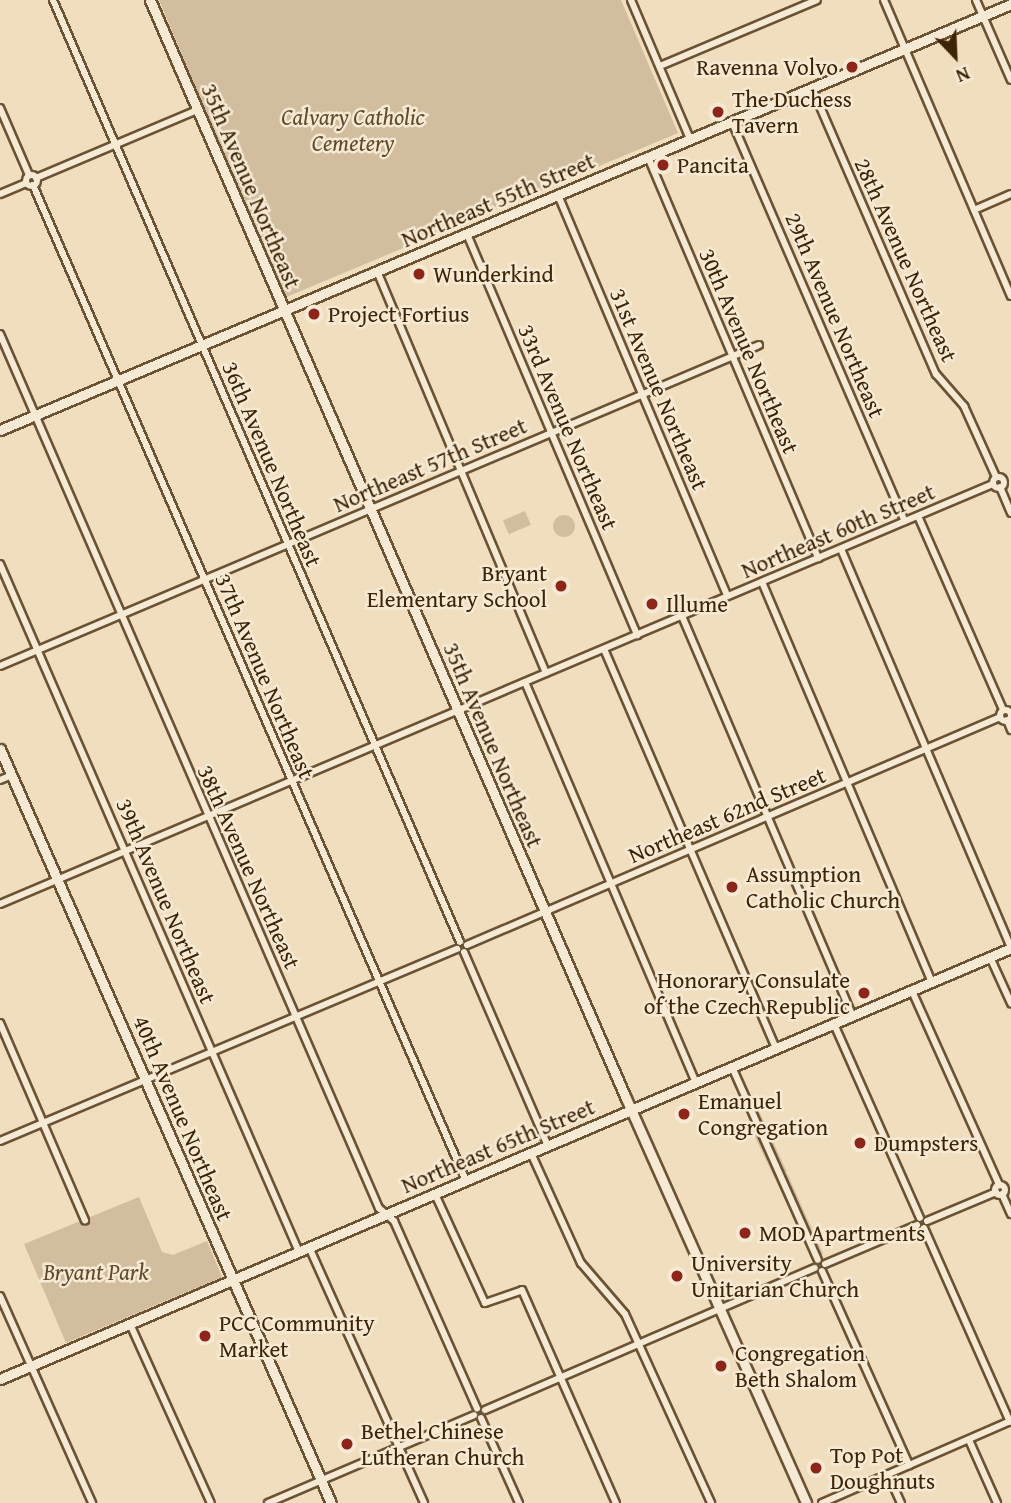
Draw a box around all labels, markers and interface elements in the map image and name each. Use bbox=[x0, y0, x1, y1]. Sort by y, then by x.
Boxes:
north arrow bbox=[920, 21, 990, 91]
place label: Ravenna Volvo bbox=[696, 53, 838, 81]
marker: Ravenna Volvo bbox=[844, 59, 860, 75]
text: N bbox=[952, 60, 975, 91]
street label: 35th Avenue Northeast bbox=[195, 79, 307, 293]
place label: The Duchess Tavern bbox=[732, 85, 852, 139]
park label: Calvary Catholic Cemetery bbox=[281, 103, 425, 157]
marker: The Duchess Tavern bbox=[710, 104, 726, 120]
street label: Northeast 55th Street bbox=[397, 147, 599, 253]
place label: Pancita bbox=[677, 151, 749, 179]
street label: 28th Avenue Northeast bbox=[849, 154, 963, 366]
marker: Pancita bbox=[655, 157, 671, 173]
street label: 29th Avenue Northeast bbox=[779, 208, 891, 422]
street label: 30th Avenue Northeast bbox=[693, 244, 805, 458]
place label: Wunderkind bbox=[433, 260, 554, 288]
marker: Wunderkind bbox=[411, 266, 427, 282]
street label: 31st Avenue Northeast bbox=[604, 284, 714, 494]
place label: Project Fortius bbox=[328, 300, 469, 328]
marker: Project Fortius bbox=[306, 306, 322, 322]
street label: 33rd Avenue Northeast bbox=[512, 320, 624, 534]
street label: 36th Avenue Northeast bbox=[216, 357, 328, 571]
street label: Northeast 57th Street bbox=[329, 412, 531, 518]
street label: Northeast 60th Street bbox=[737, 478, 939, 584]
place label: Bryant Elementary School bbox=[367, 559, 547, 613]
street label: 37th Avenue Northeast bbox=[209, 569, 321, 783]
marker: Bryant Elementary School bbox=[553, 578, 569, 594]
place label: Illume bbox=[666, 590, 728, 618]
marker: Illume bbox=[644, 596, 660, 612]
street label: 35th Avenue Northeast bbox=[437, 638, 549, 852]
street label: 38th Avenue Northeast bbox=[192, 761, 306, 973]
street label: Northeast 62nd Street bbox=[624, 761, 830, 869]
street label: 39th Avenue Northeast bbox=[110, 794, 222, 1008]
place label: Assumption Catholic Church bbox=[746, 860, 900, 914]
marker: Assumption Catholic Church bbox=[724, 879, 740, 895]
place label: Honorary Consulate of the Czech Republic bbox=[644, 966, 850, 1020]
marker: Honorary Consulate of the Czech Republic bbox=[856, 985, 872, 1001]
street label: 40th Avenue Northeast bbox=[127, 1011, 239, 1225]
place label: Emanuel Congregation bbox=[698, 1087, 828, 1141]
street label: Northeast 65th Street bbox=[397, 1093, 599, 1199]
marker: Emanuel Congregation bbox=[676, 1106, 692, 1122]
place label: Dumpsters bbox=[874, 1129, 978, 1157]
marker: Dumpsters bbox=[852, 1135, 868, 1151]
place label: MOD Apartments bbox=[759, 1219, 925, 1247]
marker: MOD Apartments bbox=[737, 1225, 753, 1241]
place label: University Unitarian Church bbox=[691, 1249, 859, 1303]
park label: Bryant Park bbox=[43, 1258, 149, 1286]
marker: University Unitarian Church bbox=[669, 1268, 685, 1284]
place label: PCC Community Market bbox=[219, 1309, 375, 1363]
marker: PCC Community Market bbox=[197, 1328, 213, 1344]
place label: Congregation Beth Shalom bbox=[735, 1339, 865, 1393]
marker: Congregation Beth Shalom bbox=[713, 1358, 729, 1374]
place label: Bethel Chinese Lutheran Church bbox=[361, 1417, 524, 1471]
marker: Bethel Chinese Lutheran Church bbox=[339, 1436, 355, 1452]
place label: Top Pot Doughnuts bbox=[830, 1441, 935, 1495]
marker: Top Pot Doughnuts bbox=[808, 1460, 824, 1476]

